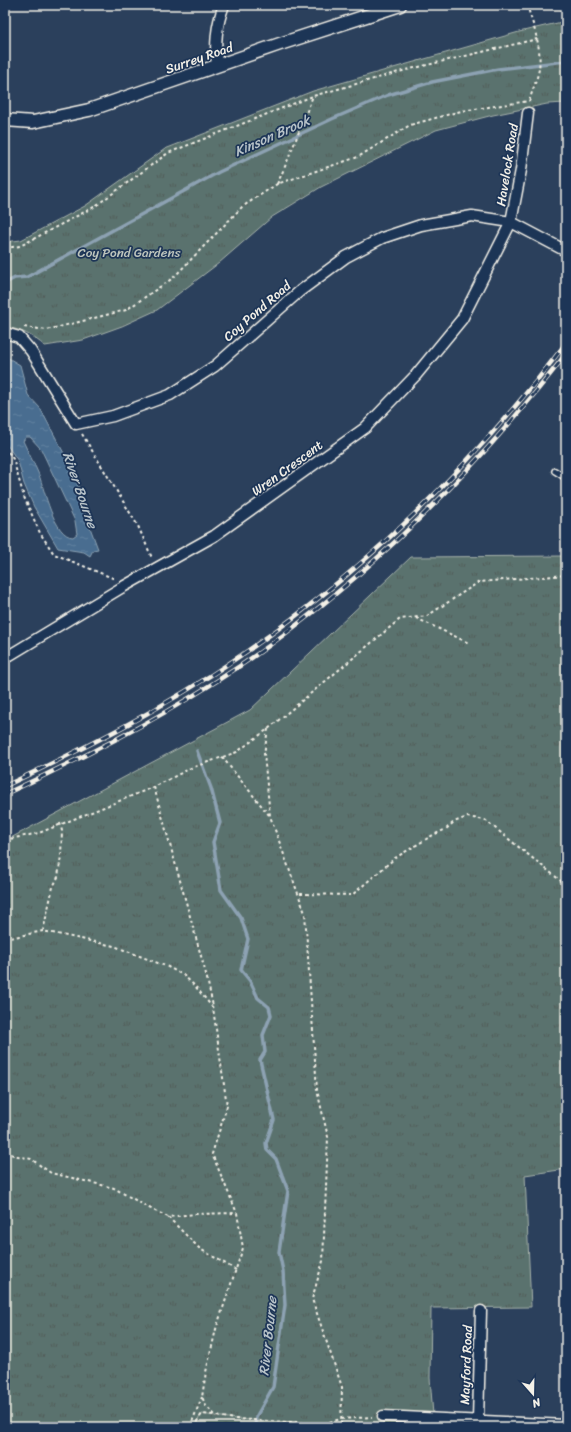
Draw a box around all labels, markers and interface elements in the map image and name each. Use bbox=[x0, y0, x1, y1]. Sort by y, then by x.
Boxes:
street label: Surrey Road bbox=[162, 35, 237, 80]
water label: Kinson Brook bbox=[230, 108, 315, 164]
street label: Havelock Road bbox=[489, 121, 525, 208]
park label: Coy Pond Gardens bbox=[78, 241, 181, 264]
street label: Coy Pond Road bbox=[218, 274, 297, 347]
street label: Wren Crescent bbox=[246, 434, 328, 502]
water label: River Bourne bbox=[55, 448, 105, 533]
water label: River Bourne bbox=[251, 1293, 285, 1377]
street label: Mayford Road bbox=[453, 1324, 479, 1405]
north arrow bbox=[513, 1374, 553, 1414]
text: N bbox=[529, 1392, 544, 1413]

